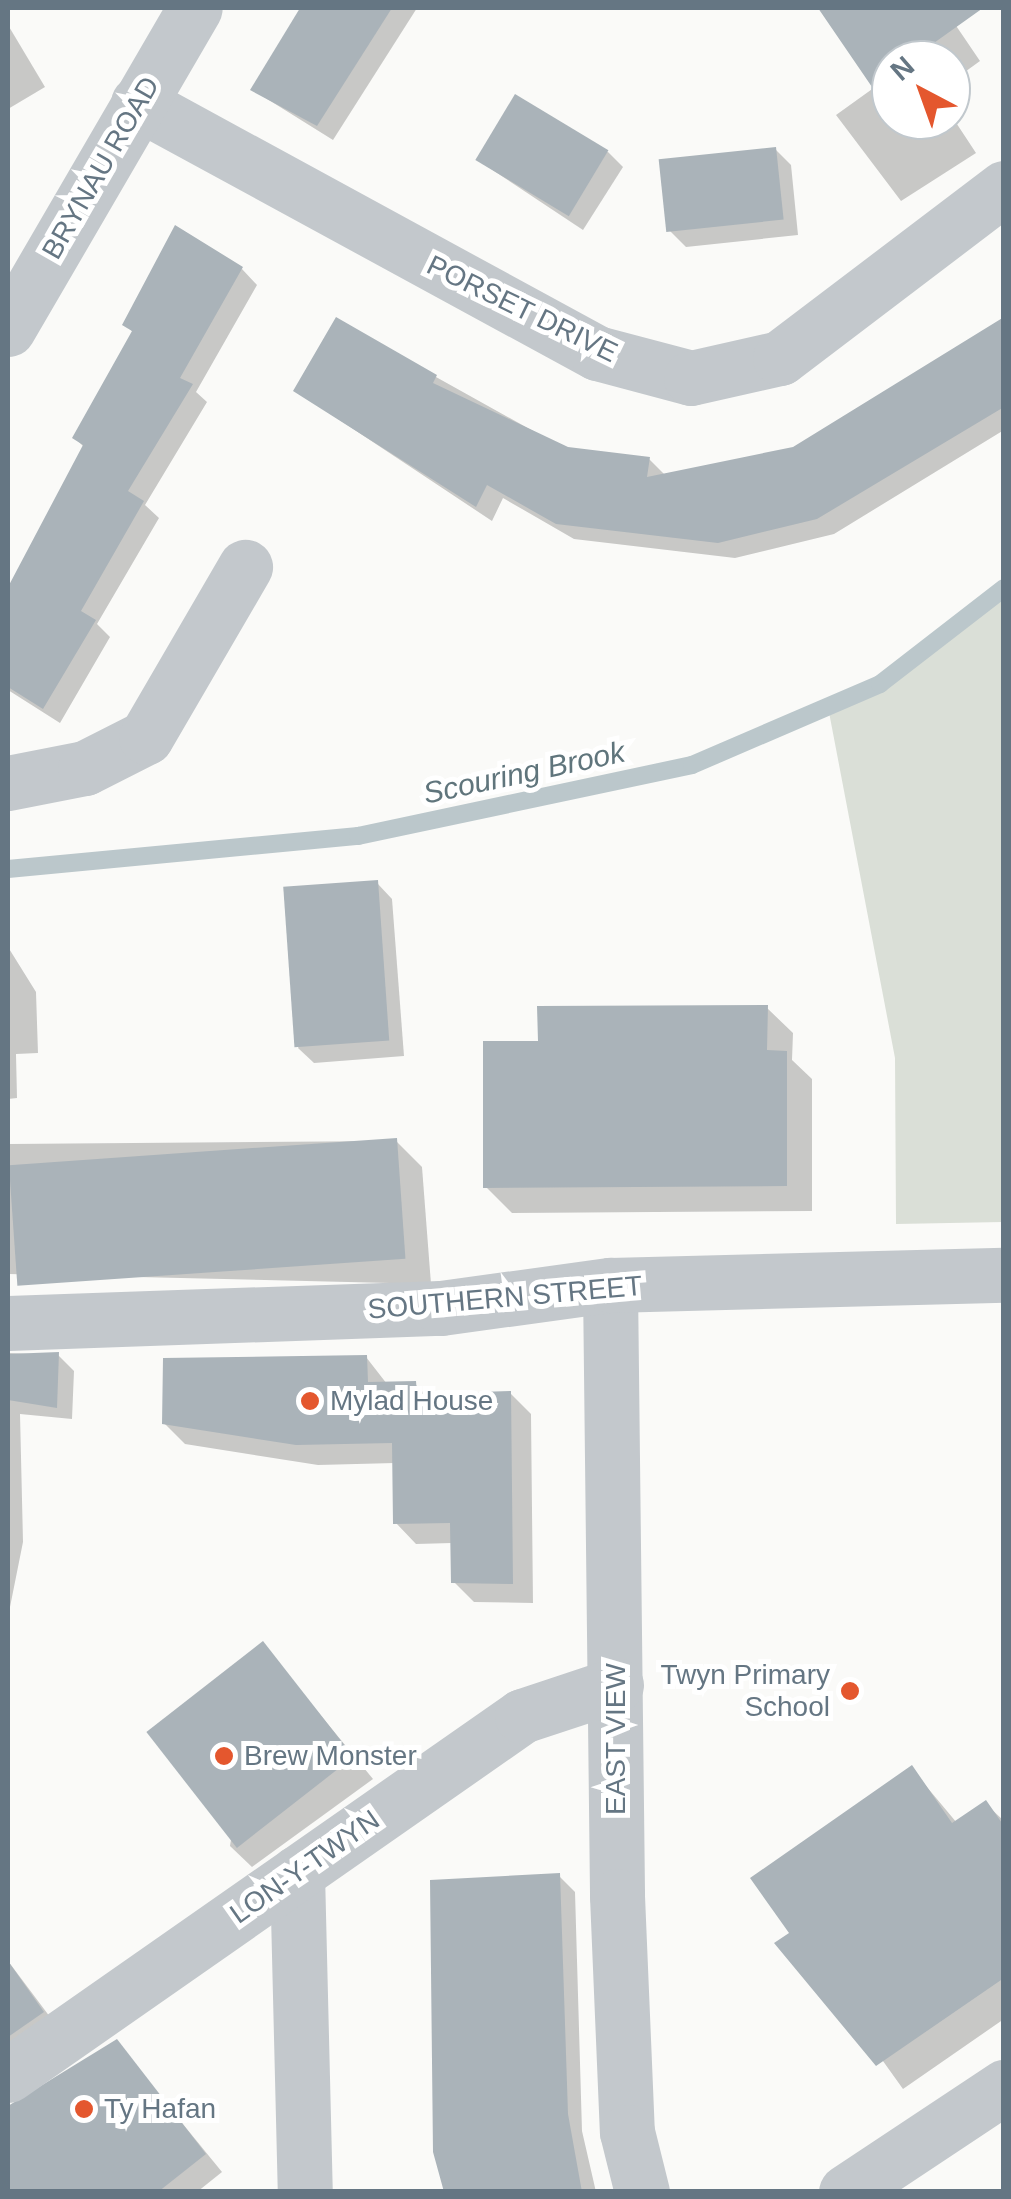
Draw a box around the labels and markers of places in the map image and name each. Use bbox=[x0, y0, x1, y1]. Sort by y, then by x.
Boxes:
place label: Mylad House bbox=[330, 1384, 493, 1418]
marker: Mylad House bbox=[299, 1390, 321, 1412]
place label: Twyn Primary School bbox=[660, 1658, 830, 1724]
marker: Twyn Primary School bbox=[839, 1680, 861, 1702]
place label: Brew Monster bbox=[244, 1739, 417, 1773]
marker: Brew Monster bbox=[213, 1745, 235, 1767]
place label: Ty Hafan bbox=[104, 2092, 216, 2126]
marker: Ty Hafan bbox=[73, 2098, 95, 2120]

